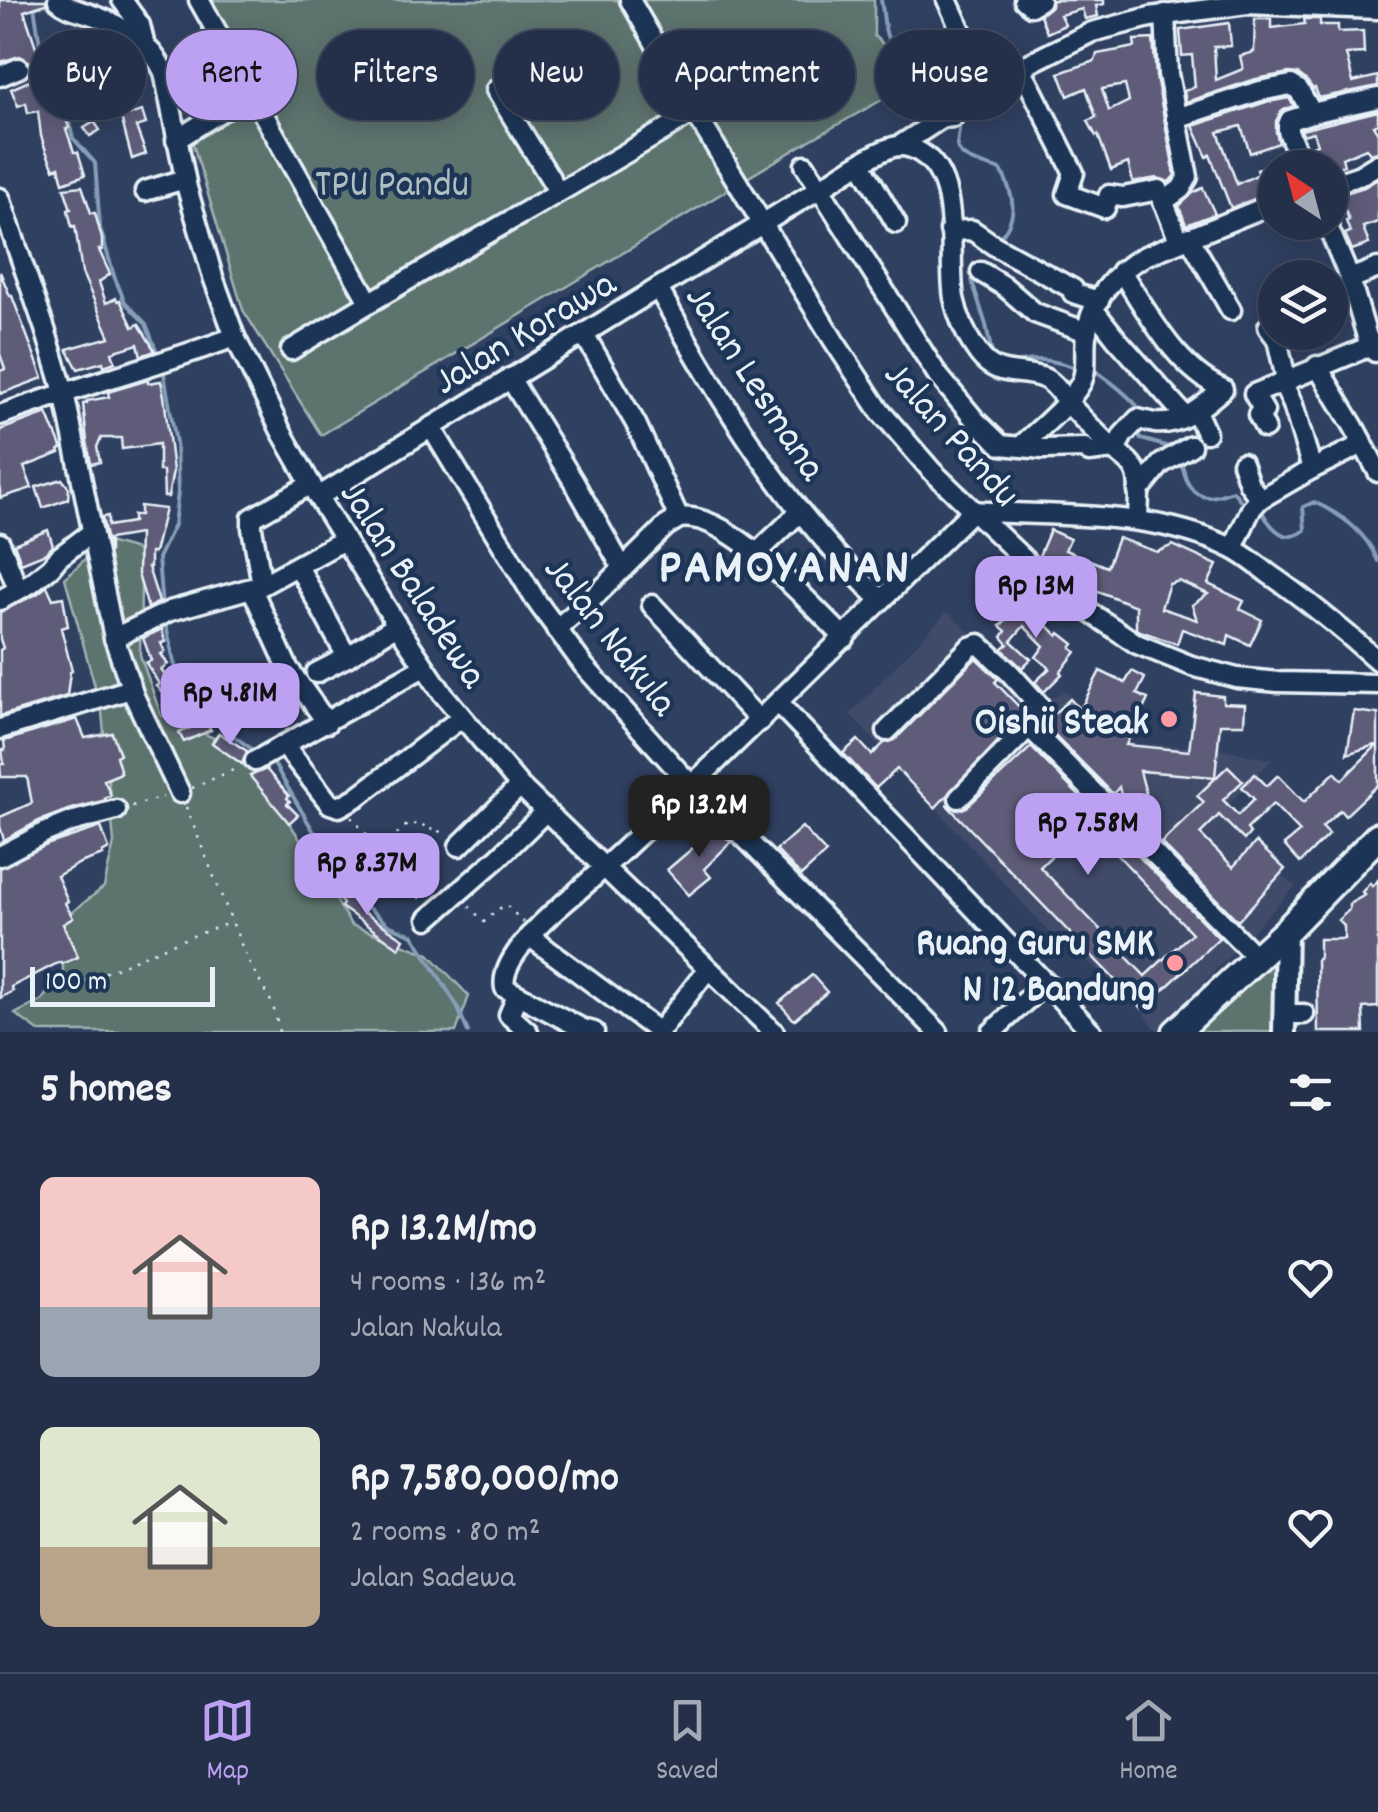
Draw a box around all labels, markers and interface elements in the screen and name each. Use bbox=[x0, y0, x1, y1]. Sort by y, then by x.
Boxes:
chip: Buy bbox=[30, 30, 146, 120]
chip: Rent bbox=[166, 30, 297, 120]
chip: Filters bbox=[317, 30, 474, 120]
chip: New bbox=[494, 30, 619, 120]
chip: Apartment bbox=[639, 30, 855, 120]
chip: House bbox=[875, 30, 1024, 120]
north arrow bbox=[1258, 150, 1348, 240]
map controls bbox=[1258, 150, 1348, 350]
park label: TPU Pandu bbox=[315, 159, 469, 216]
street label: Jalan Korawa bbox=[424, 258, 629, 412]
button: layers bbox=[1258, 260, 1348, 350]
street label: Jalan Lesmana bbox=[668, 275, 838, 495]
street label: Jalan Pandu bbox=[868, 350, 1031, 523]
street label: Jalan Baladewa bbox=[322, 472, 499, 702]
district label: PAMOYANAN bbox=[659, 535, 911, 607]
street label: Jalan Nakula bbox=[527, 546, 689, 731]
pin: Rp 13M bbox=[955, 556, 1117, 641]
text: Rp 13M bbox=[997, 565, 1075, 611]
pin: Rp 4.81M bbox=[127, 663, 333, 748]
text: Rp 4.81M bbox=[183, 672, 277, 718]
place label: Oishii Steak bbox=[975, 697, 1149, 754]
marker: Oishii Steak bbox=[1158, 708, 1180, 730]
pin: Rp 13.2M bbox=[596, 775, 802, 860]
text: Rp 13.2M bbox=[651, 784, 747, 830]
pin: Rp 7.58M bbox=[985, 793, 1191, 878]
text: Rp 7.58M bbox=[1037, 802, 1139, 848]
pin: Rp 8.37M bbox=[264, 833, 470, 918]
text: Rp 8.37M bbox=[316, 842, 418, 888]
place label: Ruang Guru SMK N 12 Bandung bbox=[916, 918, 1155, 1021]
marker: Ruang Guru SMK N 12 Bandung bbox=[1164, 952, 1186, 974]
scale bar bbox=[30, 962, 215, 1006]
text: 100 m bbox=[45, 964, 107, 1004]
text: 5 homes bbox=[40, 1062, 172, 1122]
icon: filters bbox=[1283, 1065, 1338, 1120]
text: Rp 13.2M/mo bbox=[350, 1201, 537, 1261]
icon: home bbox=[120, 1217, 240, 1337]
icon: heart bbox=[1283, 1250, 1338, 1305]
text: 4 rooms · 136 m² bbox=[350, 1261, 546, 1307]
text: Jalan Nakula bbox=[350, 1307, 502, 1353]
text: Rp 7,580,000/mo bbox=[350, 1451, 619, 1511]
icon: home bbox=[120, 1467, 240, 1587]
icon: heart bbox=[1283, 1500, 1338, 1555]
text: 2 rooms · 80 m² bbox=[350, 1511, 540, 1557]
text: Jalan Sadewa bbox=[350, 1557, 515, 1603]
tab: Map bbox=[200, 1693, 255, 1793]
tab: Saved bbox=[656, 1693, 719, 1793]
tab: Home bbox=[1119, 1693, 1178, 1793]

